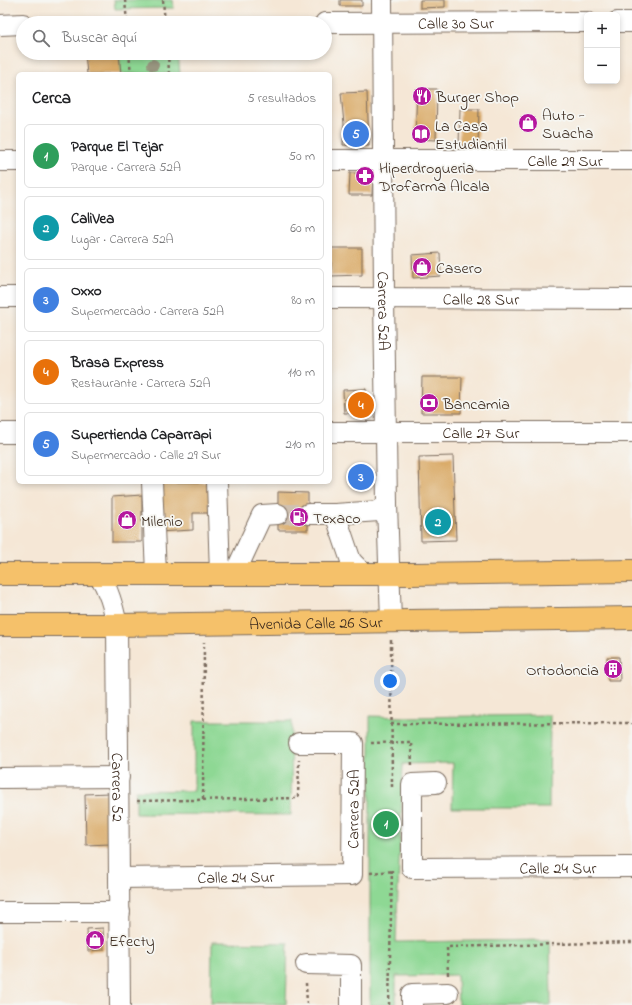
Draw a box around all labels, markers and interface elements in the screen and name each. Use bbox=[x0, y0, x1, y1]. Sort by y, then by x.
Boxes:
street label: Calle 30 Sur bbox=[418, 12, 494, 37]
map controls bbox=[584, 12, 620, 84]
button: + bbox=[584, 12, 620, 48]
search box bbox=[16, 16, 332, 60]
icon: search bbox=[30, 27, 52, 49]
text: Buscar aquí bbox=[62, 27, 137, 49]
button: − bbox=[584, 48, 620, 84]
restaurant icon: Burger Shop bbox=[411, 85, 433, 107]
text: Cerca bbox=[32, 86, 71, 111]
place label: Burger Shop bbox=[435, 86, 519, 110]
text: 5 resultados bbox=[247, 89, 316, 108]
place label: Auto - Suacha bbox=[542, 104, 593, 146]
shop icon: Auto - Suacha bbox=[517, 112, 539, 134]
place label: La Casa Estudiantil bbox=[435, 115, 507, 157]
pin: 5 bbox=[343, 119, 369, 149]
library icon: La Casa Estudiantil bbox=[410, 123, 432, 145]
text: Parque El Tejar bbox=[71, 136, 163, 158]
text: 1 bbox=[44, 147, 48, 166]
text: 50 m bbox=[289, 147, 315, 166]
street label: Calle 29 Sur bbox=[527, 150, 603, 174]
place label: Hiperdrogueria Drofarma Alcala bbox=[378, 157, 490, 199]
text: Parque · Carrera 52A bbox=[71, 158, 181, 177]
pharmacy icon: Hiperdrogueria Drofarma Alcala bbox=[354, 165, 376, 187]
text: CaliVea bbox=[71, 208, 114, 230]
text: 2 bbox=[43, 219, 49, 238]
text: 60 m bbox=[290, 219, 315, 238]
text: Lugar · Carrera 52A bbox=[71, 230, 174, 249]
shop icon: Casero bbox=[411, 256, 433, 278]
place label: Casero bbox=[436, 257, 482, 281]
street label: Carrera 52A bbox=[370, 271, 395, 351]
text: Oxxo bbox=[71, 280, 102, 302]
street label: Calle 28 Sur bbox=[443, 288, 519, 313]
text: 3 bbox=[43, 291, 49, 310]
text: 80 m bbox=[291, 291, 315, 310]
text: Supermercado · Carrera 52A bbox=[71, 302, 224, 321]
text: Brasa Express bbox=[71, 352, 164, 374]
text: 4 bbox=[43, 363, 49, 382]
text: 110 m bbox=[288, 363, 315, 382]
text: Restaurante · Carrera 52A bbox=[71, 374, 211, 393]
pin: 4 bbox=[348, 390, 374, 420]
bank icon: Bancamia bbox=[418, 392, 440, 414]
place label: Bancamia bbox=[442, 393, 510, 417]
street label: Calle 27 Sur bbox=[443, 422, 520, 446]
text: Supertienda Caparrapi bbox=[71, 424, 212, 446]
text: 5 bbox=[42, 435, 50, 454]
text: 210 m bbox=[285, 435, 315, 454]
text: Supermercado · Calle 29 Sur bbox=[71, 446, 221, 465]
pin: 3 bbox=[348, 462, 374, 492]
fuel station icon: Texaco bbox=[288, 506, 310, 528]
place label: Texaco bbox=[313, 507, 361, 531]
pin: 2 bbox=[425, 507, 451, 537]
shop icon: Milenio bbox=[116, 509, 138, 531]
place label: Milenio bbox=[141, 510, 183, 534]
street label: Avenida Calle 26 Sur bbox=[249, 611, 383, 637]
building icon: Ortodoncia bbox=[602, 658, 624, 680]
place label: Ortodoncia bbox=[526, 659, 599, 683]
your location bbox=[380, 671, 400, 691]
street label: Carrera 52 bbox=[104, 753, 129, 822]
street label: Carrera 52A bbox=[342, 769, 367, 849]
pin: 1 bbox=[373, 809, 399, 839]
street label: Calle 24 Sur bbox=[519, 857, 597, 882]
street label: Calle 24 Sur bbox=[197, 866, 275, 891]
shop icon: Efecty bbox=[84, 929, 106, 951]
place label: Efecty bbox=[109, 930, 155, 954]

